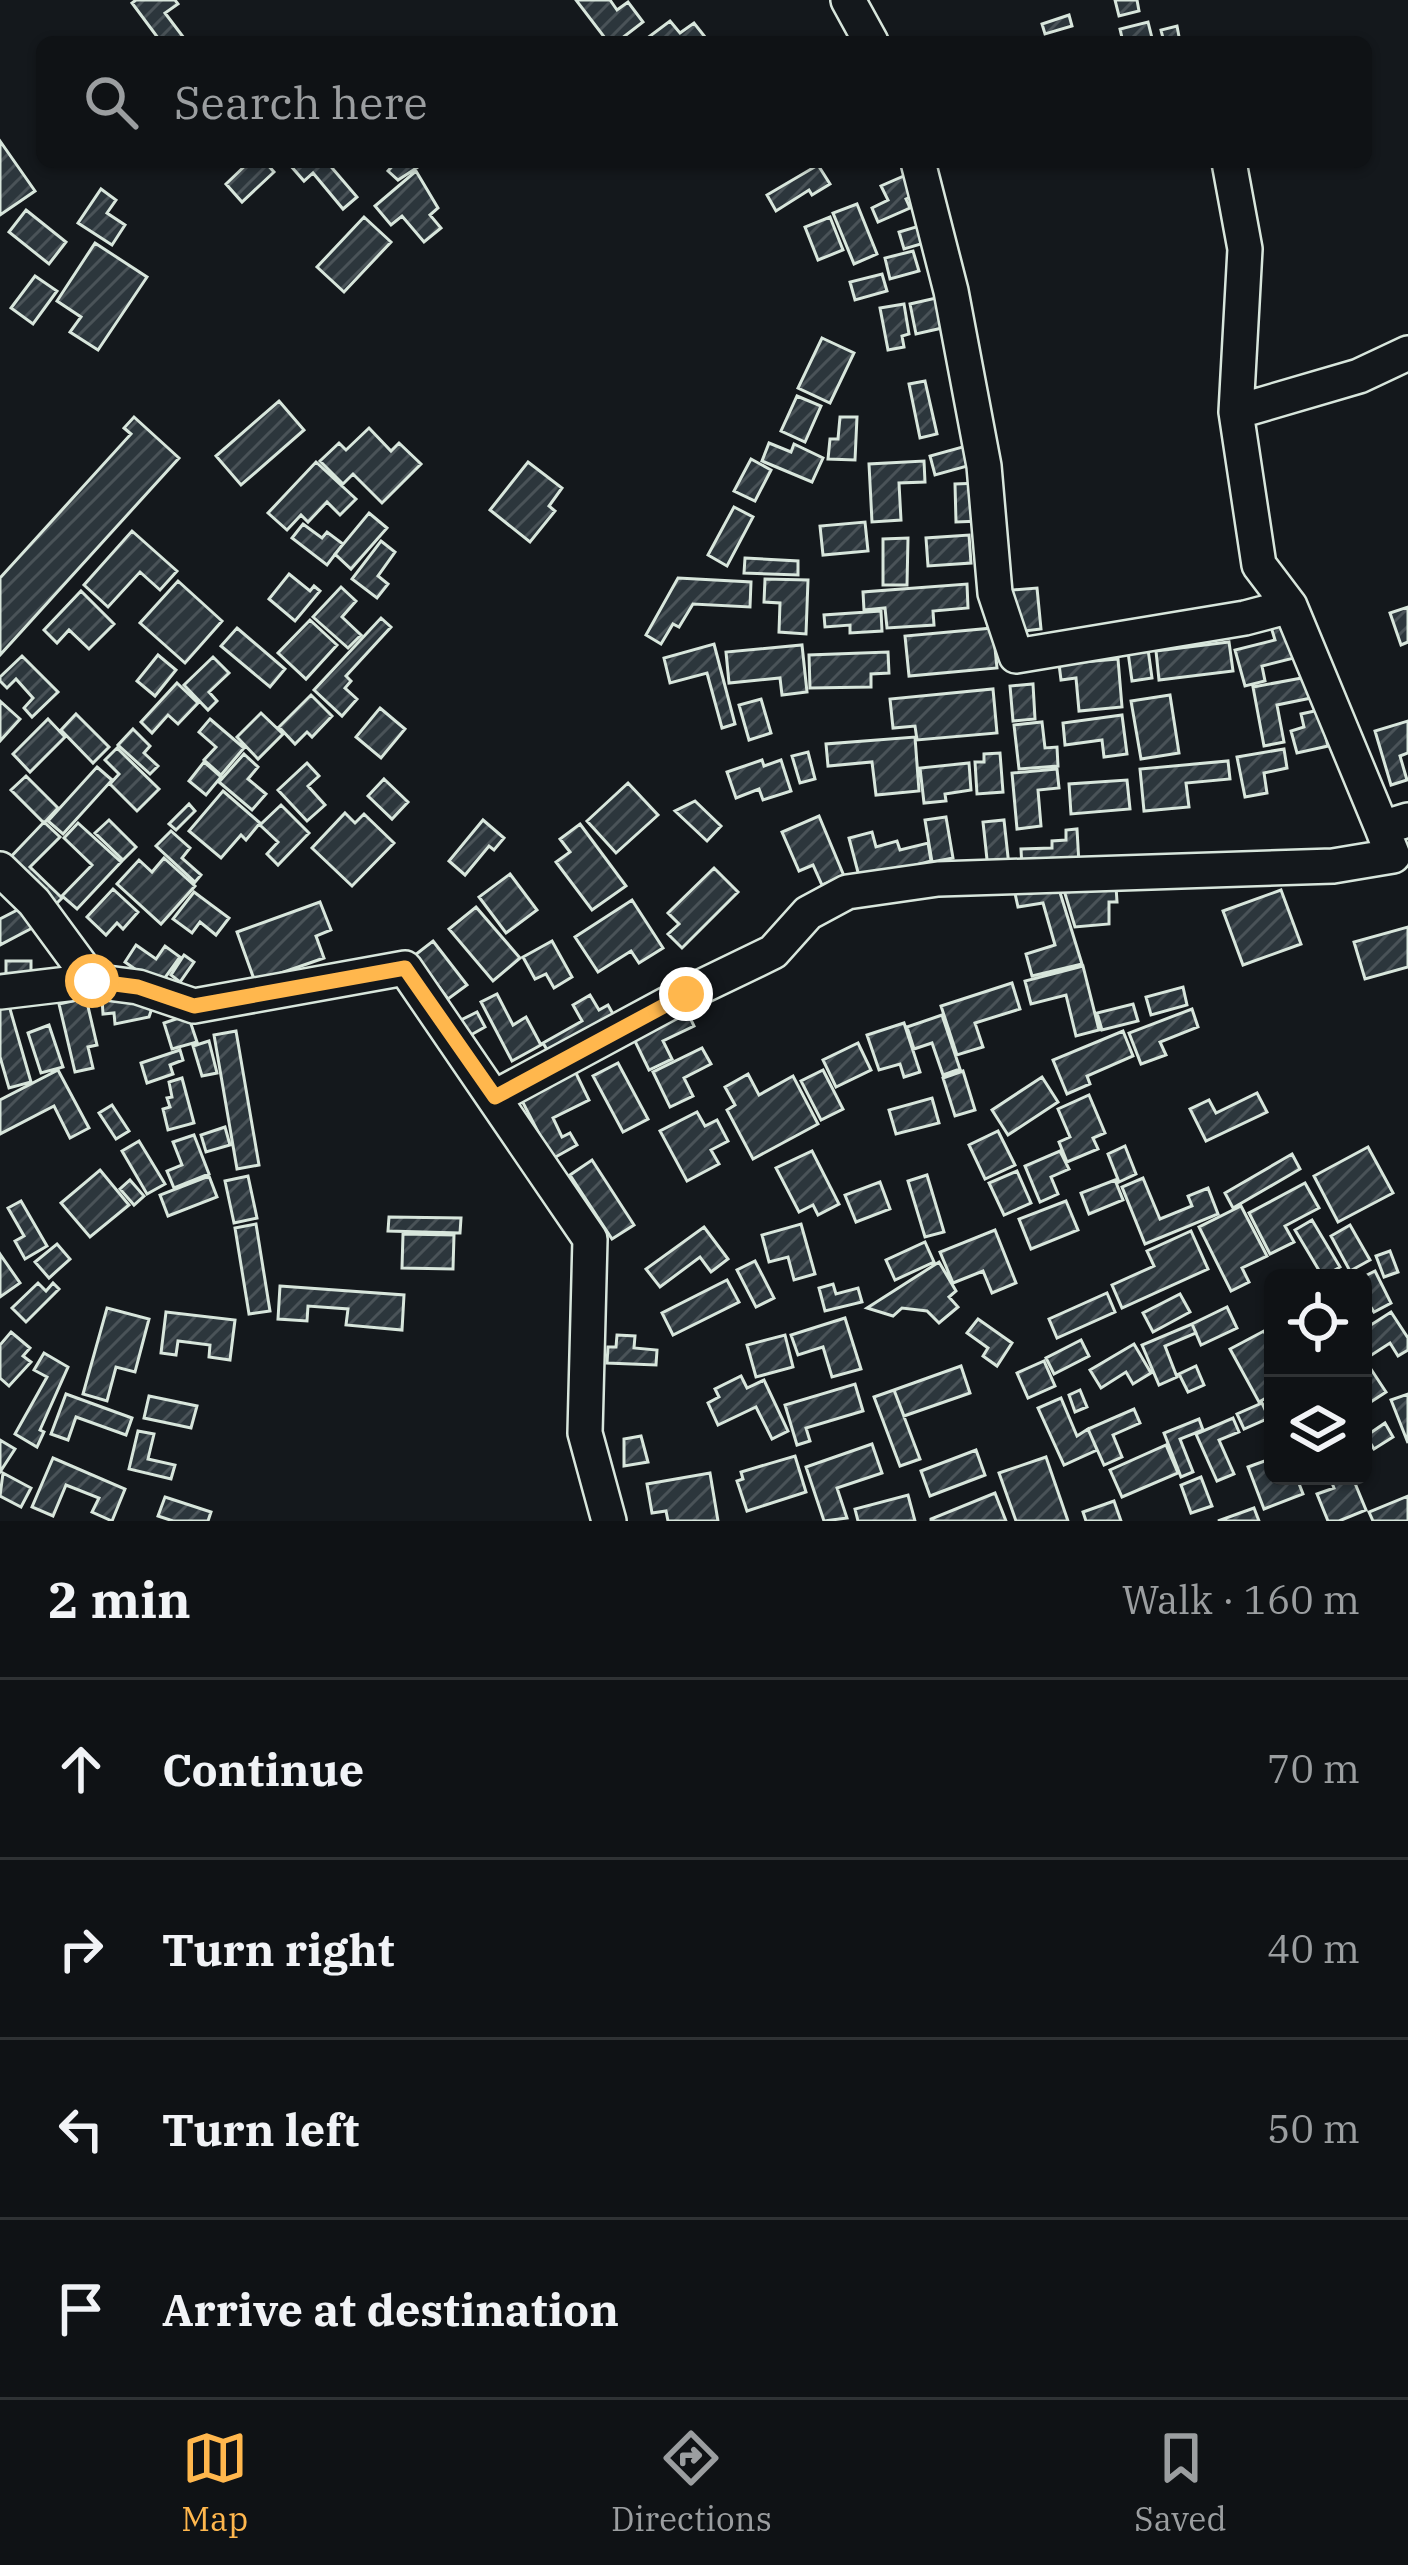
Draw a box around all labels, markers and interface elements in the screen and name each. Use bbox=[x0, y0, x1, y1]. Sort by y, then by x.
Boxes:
search box bbox=[36, 36, 1372, 168]
icon: search bbox=[78, 69, 144, 135]
text: Search here bbox=[174, 73, 428, 131]
route start bbox=[65, 954, 119, 1008]
route end bbox=[659, 967, 713, 1021]
map controls bbox=[1264, 1269, 1372, 1485]
button: locate bbox=[1264, 1269, 1372, 1377]
button: layers bbox=[1264, 1377, 1372, 1485]
text: 2 min bbox=[48, 1566, 191, 1632]
text: Walk · 160 m bbox=[1122, 1574, 1360, 1625]
icon: ahead bbox=[48, 1736, 114, 1802]
text: Continue bbox=[162, 1740, 364, 1798]
text: 70 m bbox=[1267, 1743, 1360, 1794]
icon: right bbox=[48, 1916, 114, 1982]
text: Turn right bbox=[162, 1920, 394, 1978]
text: 40 m bbox=[1267, 1923, 1360, 1974]
icon: left bbox=[48, 2096, 114, 2162]
text: Turn left bbox=[162, 2100, 359, 2158]
text: 50 m bbox=[1267, 2103, 1360, 2154]
icon: arrive bbox=[48, 2276, 114, 2342]
text: Arrive at destination bbox=[162, 2280, 619, 2338]
tab: Map bbox=[181, 2425, 248, 2540]
tab: Directions bbox=[611, 2425, 772, 2540]
tab: Saved bbox=[1134, 2425, 1227, 2540]

